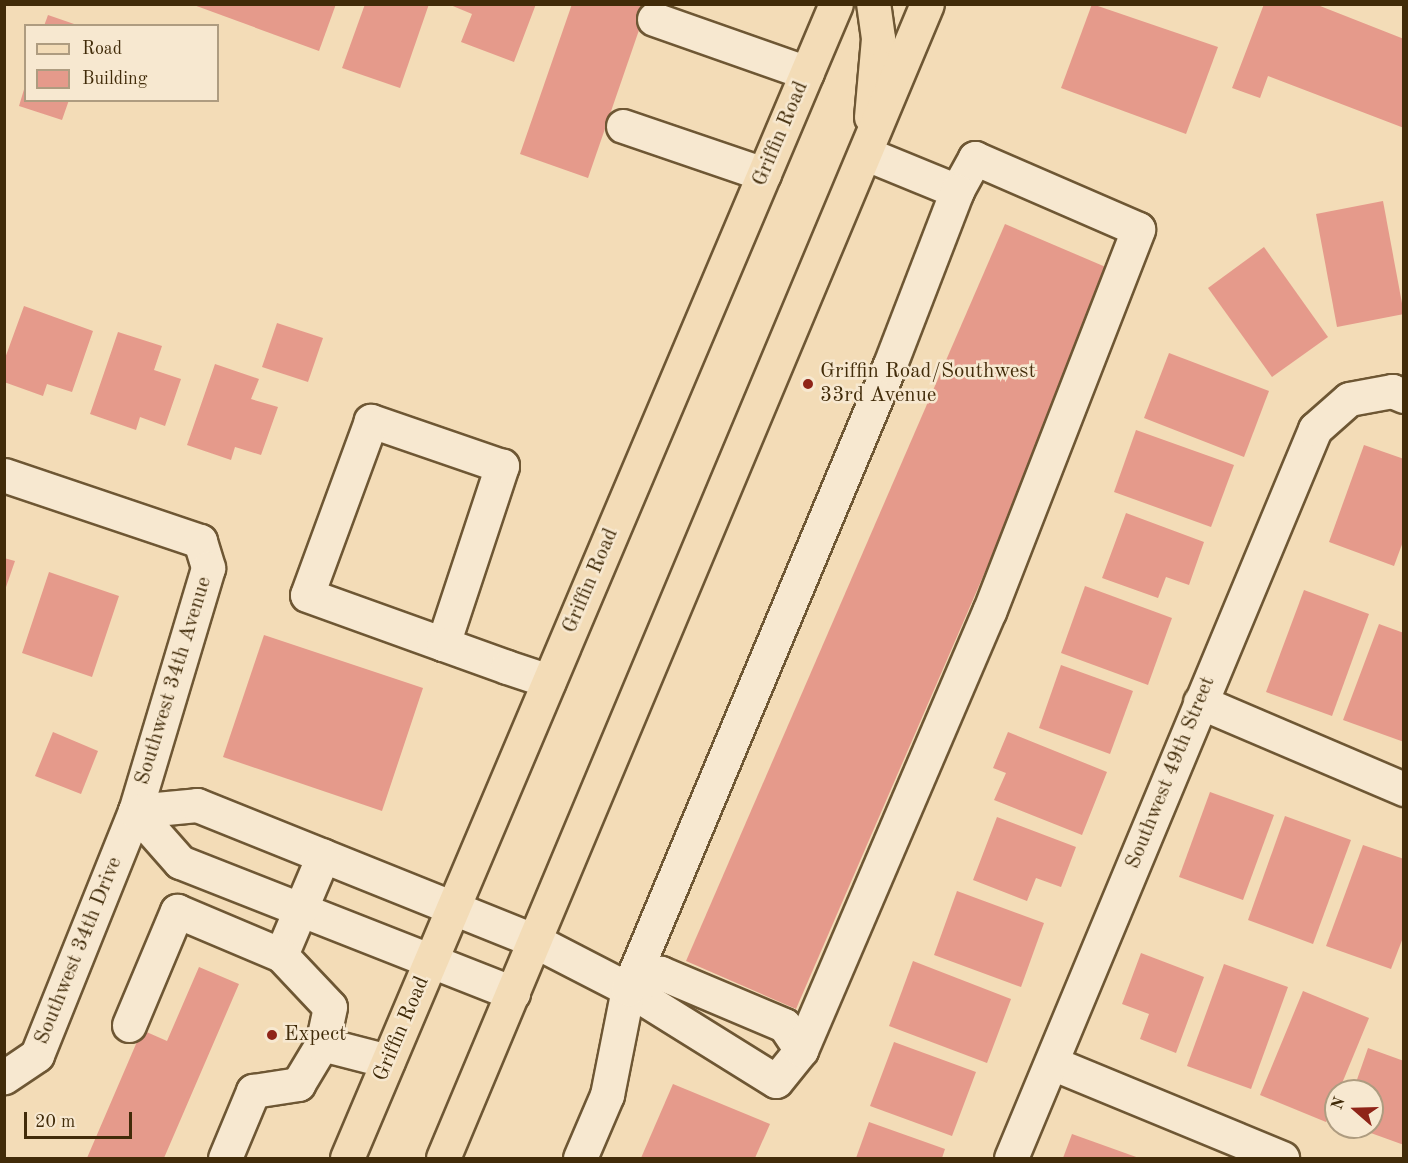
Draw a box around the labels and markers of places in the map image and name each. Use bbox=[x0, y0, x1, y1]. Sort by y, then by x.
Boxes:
place label: Griffin Road/Southwest 33rd Avenue bbox=[820, 359, 1036, 409]
marker: Griffin Road/Southwest 33rd Avenue bbox=[801, 377, 815, 391]
place label: Expect bbox=[284, 1022, 346, 1048]
marker: Expect bbox=[265, 1028, 279, 1042]

